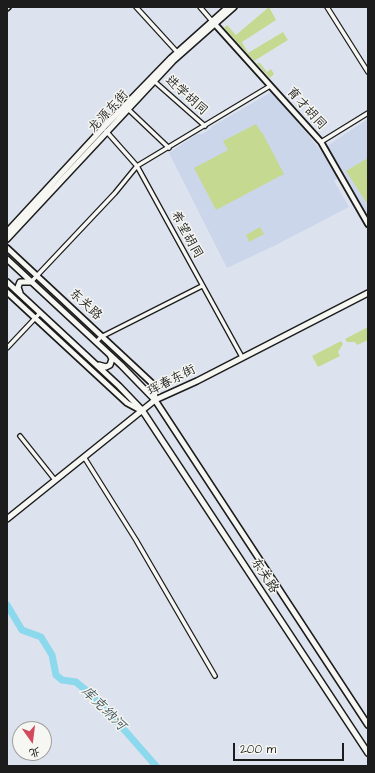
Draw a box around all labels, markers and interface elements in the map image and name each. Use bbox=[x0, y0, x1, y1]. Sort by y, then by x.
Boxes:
street label: 进学胡同 bbox=[161, 73, 211, 119]
street label: 育才胡同 bbox=[283, 84, 329, 134]
street label: 龙源东街 bbox=[86, 88, 132, 136]
street label: 希望胡同 bbox=[167, 208, 205, 262]
street label: 东关路 bbox=[65, 286, 105, 324]
street label: 珲春东街 bbox=[145, 362, 199, 400]
street label: 东关路 bbox=[247, 555, 281, 597]
water label: 库克纳河 bbox=[77, 683, 129, 735]
north arrow bbox=[12, 721, 52, 761]
scale bar bbox=[235, 735, 346, 761]
text: 200 m bbox=[240, 741, 276, 758]
text: 北 bbox=[28, 744, 42, 761]

